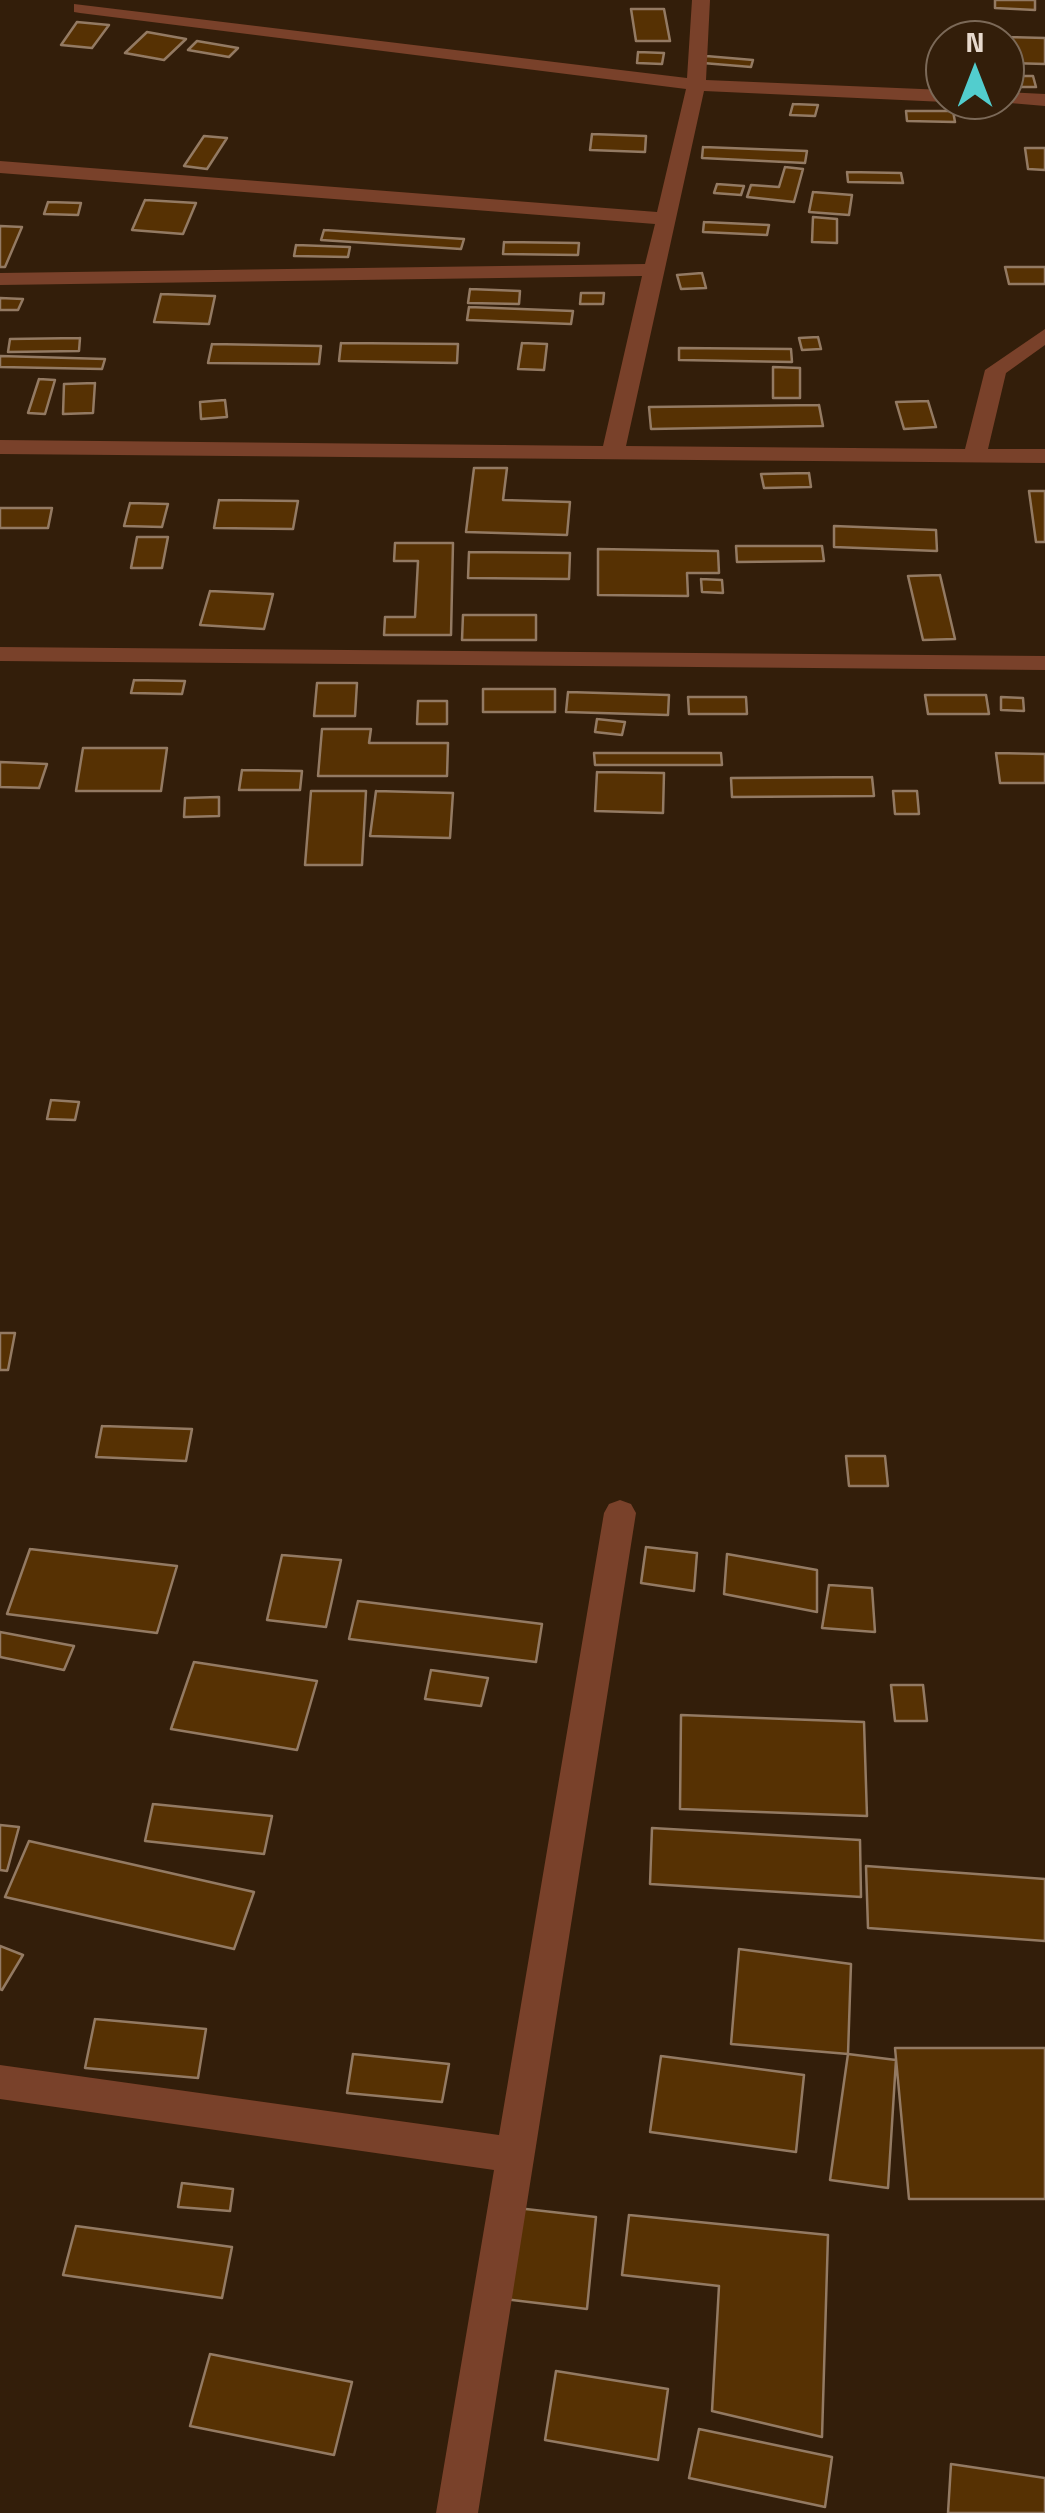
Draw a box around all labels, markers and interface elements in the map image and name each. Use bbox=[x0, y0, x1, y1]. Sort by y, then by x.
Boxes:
north arrow bbox=[925, 20, 1025, 120]
text: N bbox=[965, 20, 985, 63]

